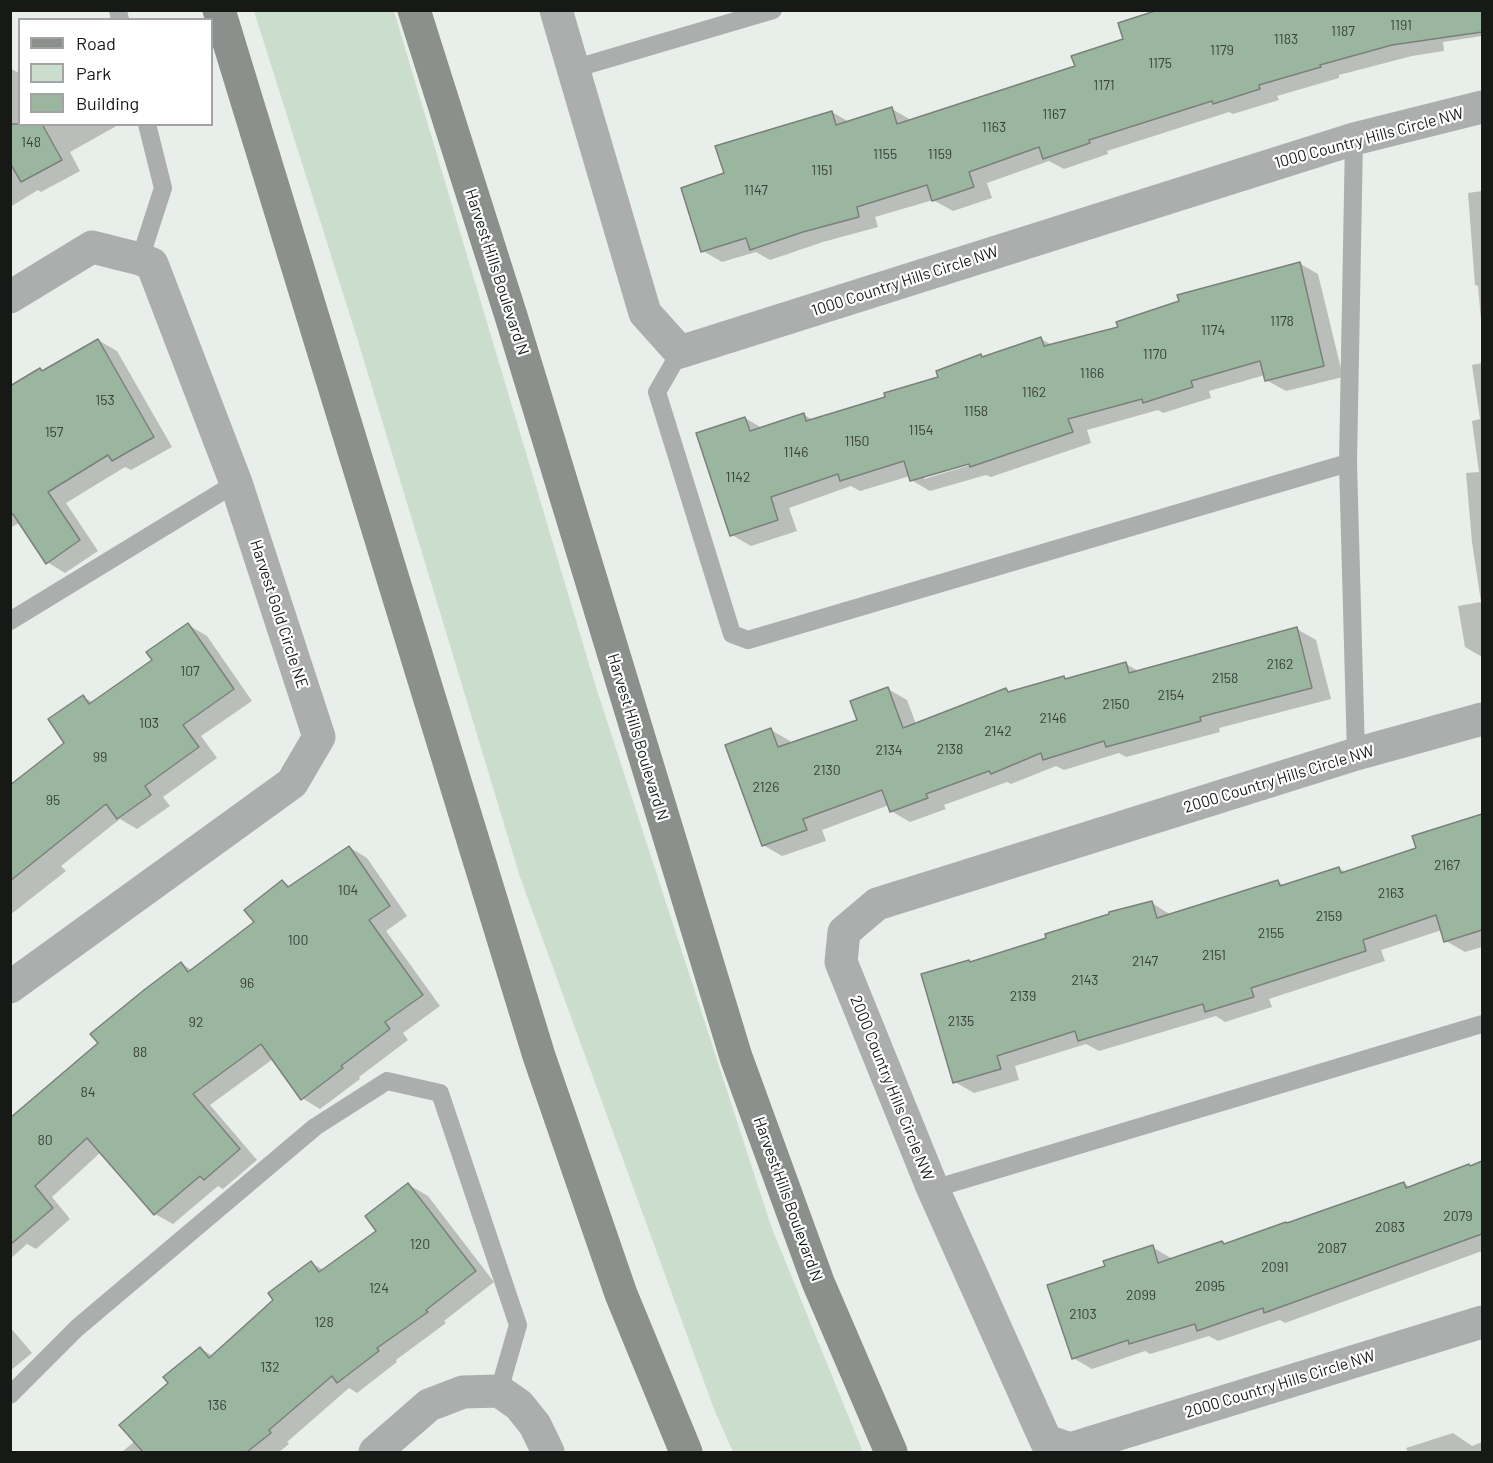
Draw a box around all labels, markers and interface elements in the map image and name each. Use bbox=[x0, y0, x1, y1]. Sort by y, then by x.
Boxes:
house number: 1191 bbox=[1390, 17, 1412, 33]
legend bbox=[18, 18, 213, 126]
house number: 1187 bbox=[1331, 23, 1355, 39]
house number: 1183 bbox=[1274, 31, 1298, 47]
text: Road bbox=[76, 32, 116, 54]
house number: 1179 bbox=[1210, 42, 1234, 58]
house number: 1175 bbox=[1148, 55, 1172, 71]
text: Park bbox=[76, 62, 111, 84]
house number: 1171 bbox=[1093, 77, 1115, 93]
text: Building bbox=[76, 92, 139, 114]
street label: 1000 Country Hills Circle NW bbox=[1272, 103, 1466, 173]
house number: 1167 bbox=[1042, 106, 1066, 122]
house number: 1163 bbox=[982, 119, 1006, 135]
house number: 148 bbox=[21, 134, 41, 150]
house number: 1155 bbox=[873, 146, 897, 162]
house number: 1159 bbox=[928, 146, 952, 162]
house number: 1151 bbox=[811, 162, 833, 178]
house number: 1147 bbox=[744, 182, 768, 198]
street label: Harvest Hills Boulevard N bbox=[461, 187, 533, 357]
street label: 1000 Country Hills Circle NW bbox=[809, 242, 1001, 320]
house number: 1178 bbox=[1270, 313, 1294, 329]
house number: 1174 bbox=[1201, 322, 1225, 338]
house number: 1170 bbox=[1143, 346, 1167, 362]
house number: 1166 bbox=[1080, 365, 1104, 381]
house number: 1162 bbox=[1022, 384, 1046, 400]
house number: 153 bbox=[95, 392, 115, 408]
house number: 1158 bbox=[964, 403, 988, 419]
house number: 1154 bbox=[909, 422, 933, 438]
house number: 157 bbox=[45, 424, 63, 440]
house number: 1150 bbox=[845, 433, 869, 449]
house number: 1146 bbox=[784, 444, 808, 460]
house number: 1142 bbox=[725, 469, 751, 485]
street label: Harvest Gold Circle NE bbox=[246, 537, 312, 691]
street label: Harvest Hills Boulevard N bbox=[603, 651, 673, 823]
house number: 2162 bbox=[1267, 656, 1293, 672]
house number: 107 bbox=[180, 663, 200, 679]
house number: 2158 bbox=[1212, 670, 1238, 686]
house number: 2154 bbox=[1157, 687, 1185, 703]
house number: 2150 bbox=[1102, 696, 1130, 712]
house number: 2146 bbox=[1039, 710, 1067, 726]
house number: 103 bbox=[139, 715, 159, 731]
house number: 2142 bbox=[984, 723, 1012, 739]
house number: 2138 bbox=[937, 741, 963, 757]
street label: 2000 Country Hills Circle NW bbox=[1181, 741, 1377, 817]
house number: 2134 bbox=[875, 742, 903, 758]
house number: 99 bbox=[93, 749, 107, 765]
house number: 2130 bbox=[813, 762, 841, 778]
house number: 2126 bbox=[753, 779, 779, 795]
house number: 95 bbox=[46, 792, 60, 808]
house number: 2167 bbox=[1434, 857, 1460, 873]
house number: 104 bbox=[338, 882, 358, 898]
house number: 2163 bbox=[1378, 885, 1404, 901]
house number: 2159 bbox=[1316, 908, 1342, 924]
house number: 2155 bbox=[1258, 925, 1284, 941]
house number: 100 bbox=[288, 932, 308, 948]
house number: 2151 bbox=[1202, 947, 1226, 963]
house number: 2147 bbox=[1132, 953, 1158, 969]
house number: 2143 bbox=[1071, 972, 1099, 988]
house number: 96 bbox=[240, 975, 254, 991]
house number: 2139 bbox=[1010, 988, 1036, 1004]
street label: 2000 Country Hills Circle NW bbox=[846, 993, 938, 1183]
house number: 2135 bbox=[948, 1013, 974, 1029]
house number: 92 bbox=[189, 1014, 203, 1030]
house number: 88 bbox=[133, 1044, 147, 1060]
house number: 84 bbox=[80, 1084, 96, 1100]
street label: Harvest Hills Boulevard N bbox=[749, 1114, 827, 1284]
house number: 80 bbox=[37, 1132, 53, 1148]
house number: 2079 bbox=[1443, 1208, 1473, 1224]
house number: 2083 bbox=[1375, 1219, 1405, 1235]
house number: 120 bbox=[410, 1236, 430, 1252]
house number: 2087 bbox=[1317, 1240, 1347, 1256]
house number: 2091 bbox=[1261, 1259, 1289, 1275]
house number: 2095 bbox=[1195, 1278, 1225, 1294]
house number: 124 bbox=[369, 1280, 389, 1296]
house number: 2099 bbox=[1126, 1287, 1156, 1303]
house number: 2103 bbox=[1069, 1306, 1097, 1322]
house number: 128 bbox=[314, 1314, 334, 1330]
street label: 2000 Country Hills Circle NW bbox=[1182, 1346, 1378, 1422]
house number: 132 bbox=[260, 1359, 280, 1375]
house number: 136 bbox=[207, 1397, 227, 1413]

